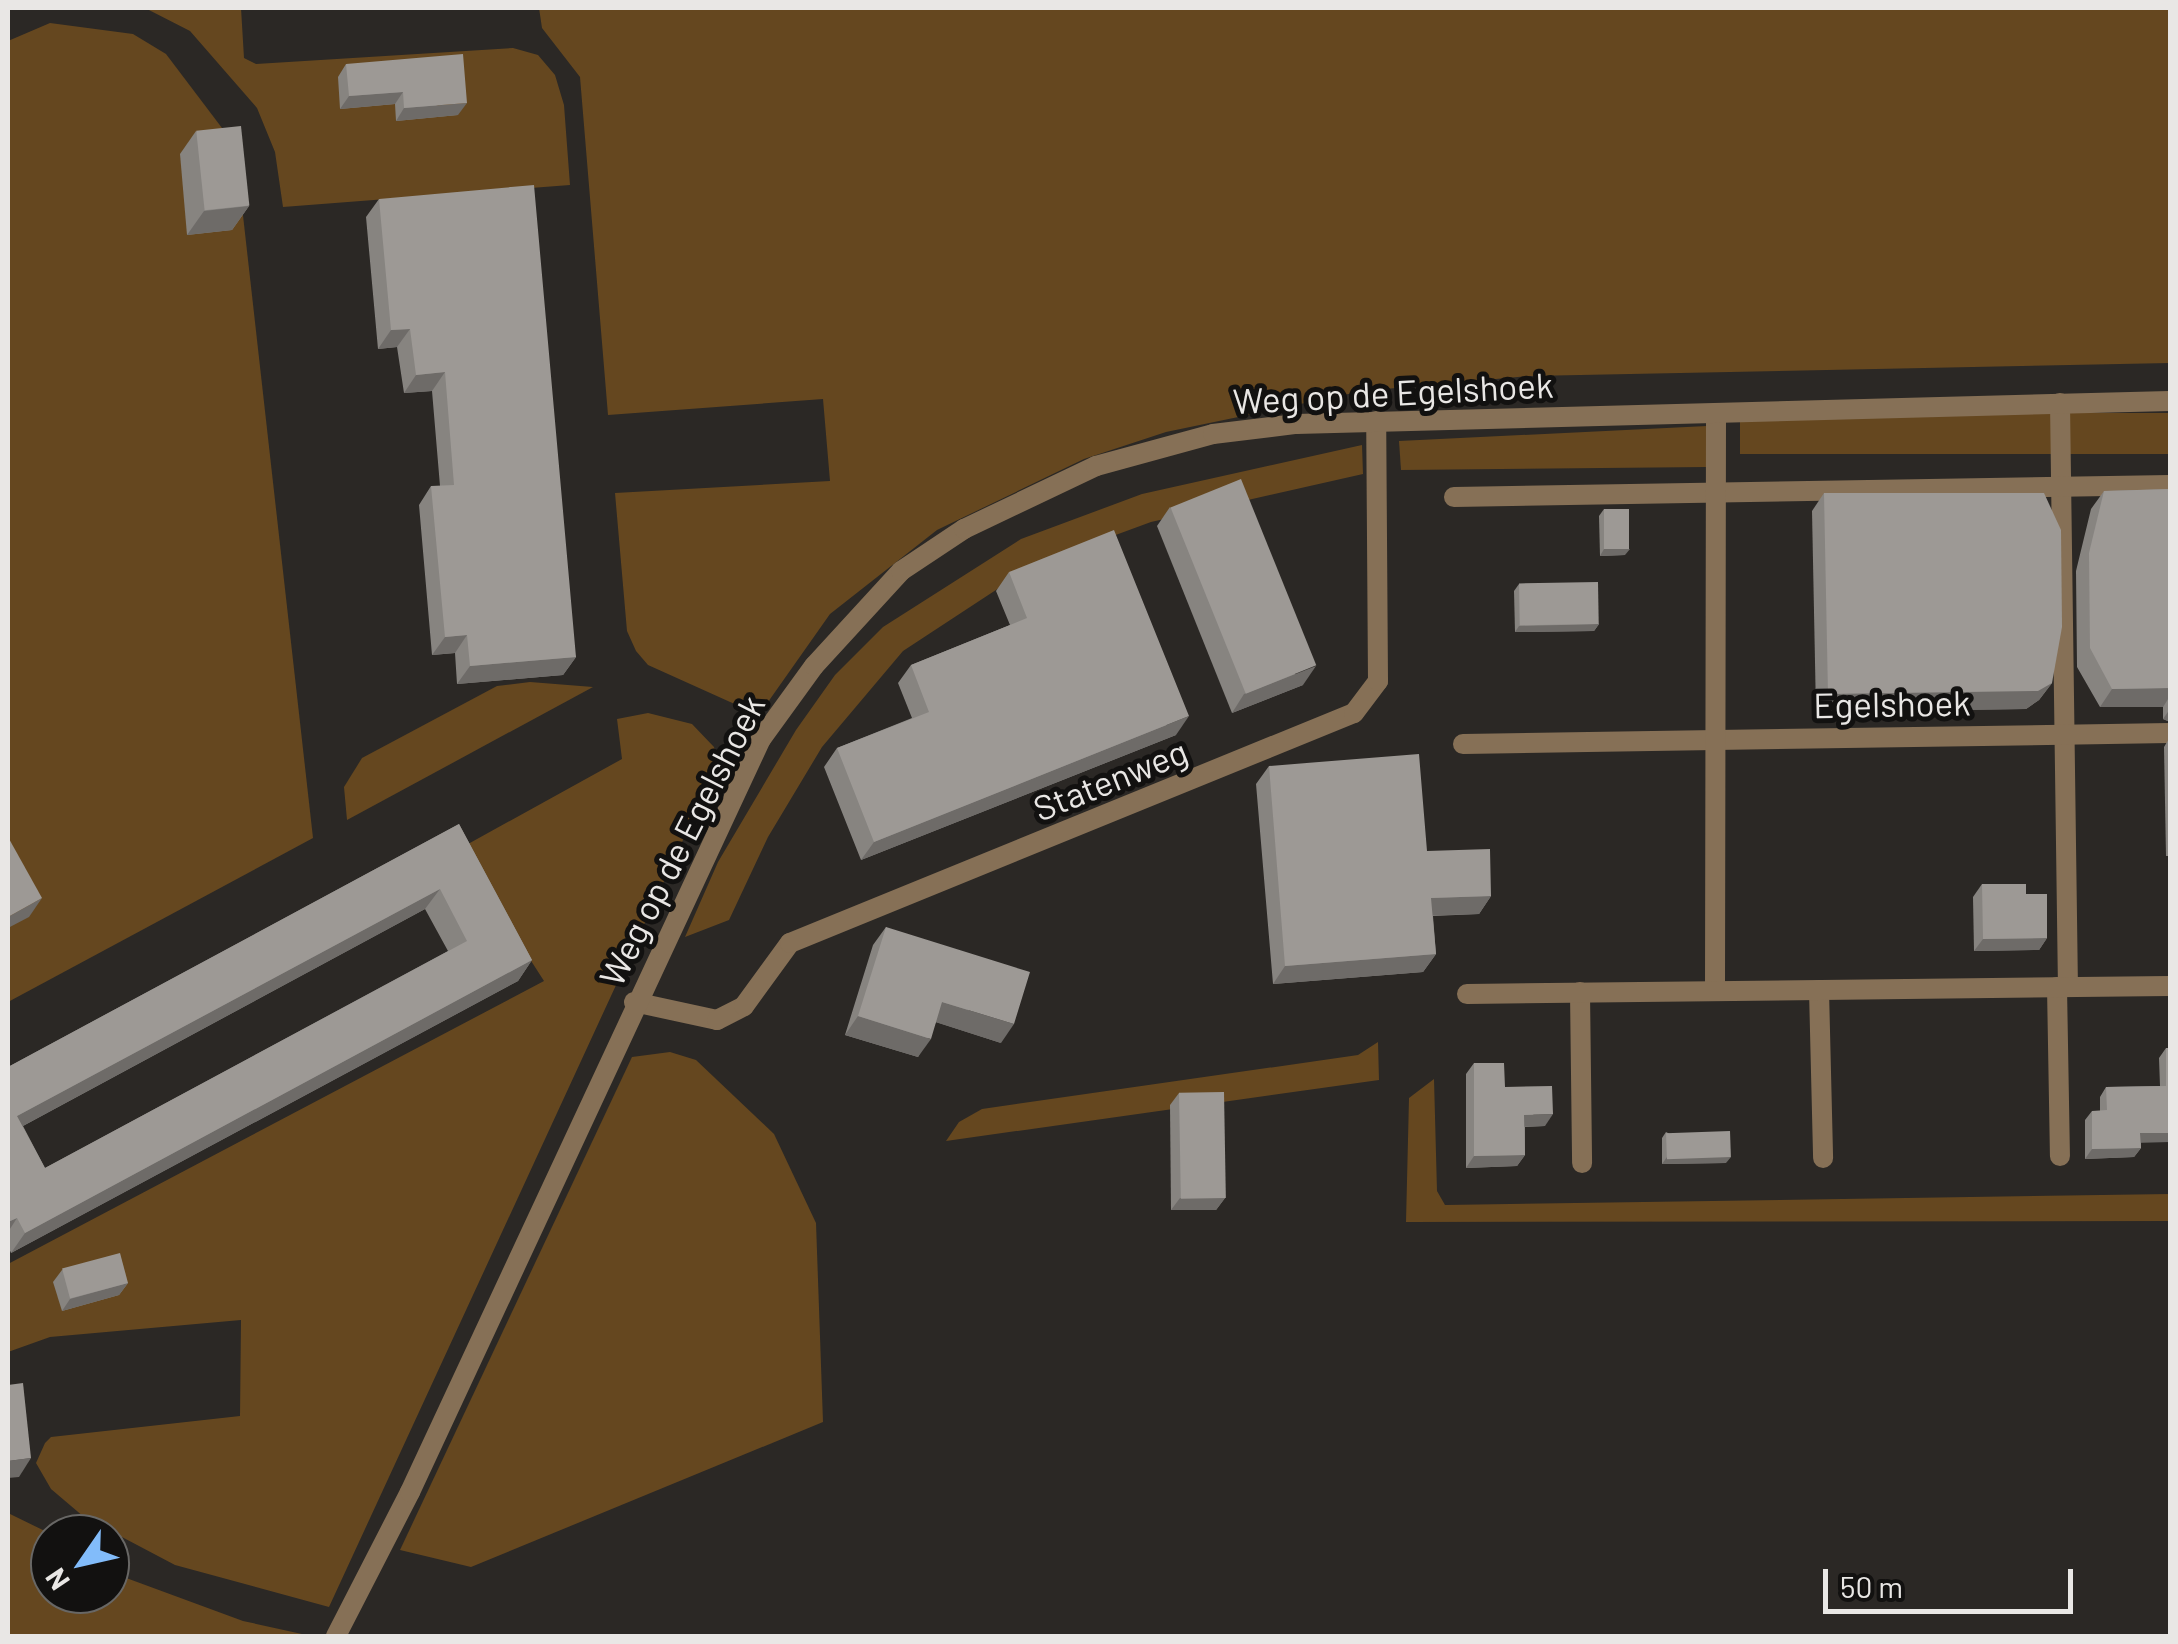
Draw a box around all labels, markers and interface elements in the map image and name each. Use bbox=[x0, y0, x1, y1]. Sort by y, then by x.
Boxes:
street label: Weg op de Egelshoek bbox=[1232, 363, 1554, 421]
street label: Egelshoek bbox=[1813, 681, 1971, 725]
street label: Weg op de Egelshoek bbox=[589, 688, 773, 992]
street label: Statenweg bbox=[1027, 729, 1193, 829]
north arrow bbox=[30, 1514, 130, 1614]
scale bar bbox=[1828, 1549, 2078, 1611]
text: N bbox=[37, 1562, 76, 1597]
text: 50 m bbox=[1840, 1568, 1903, 1604]

